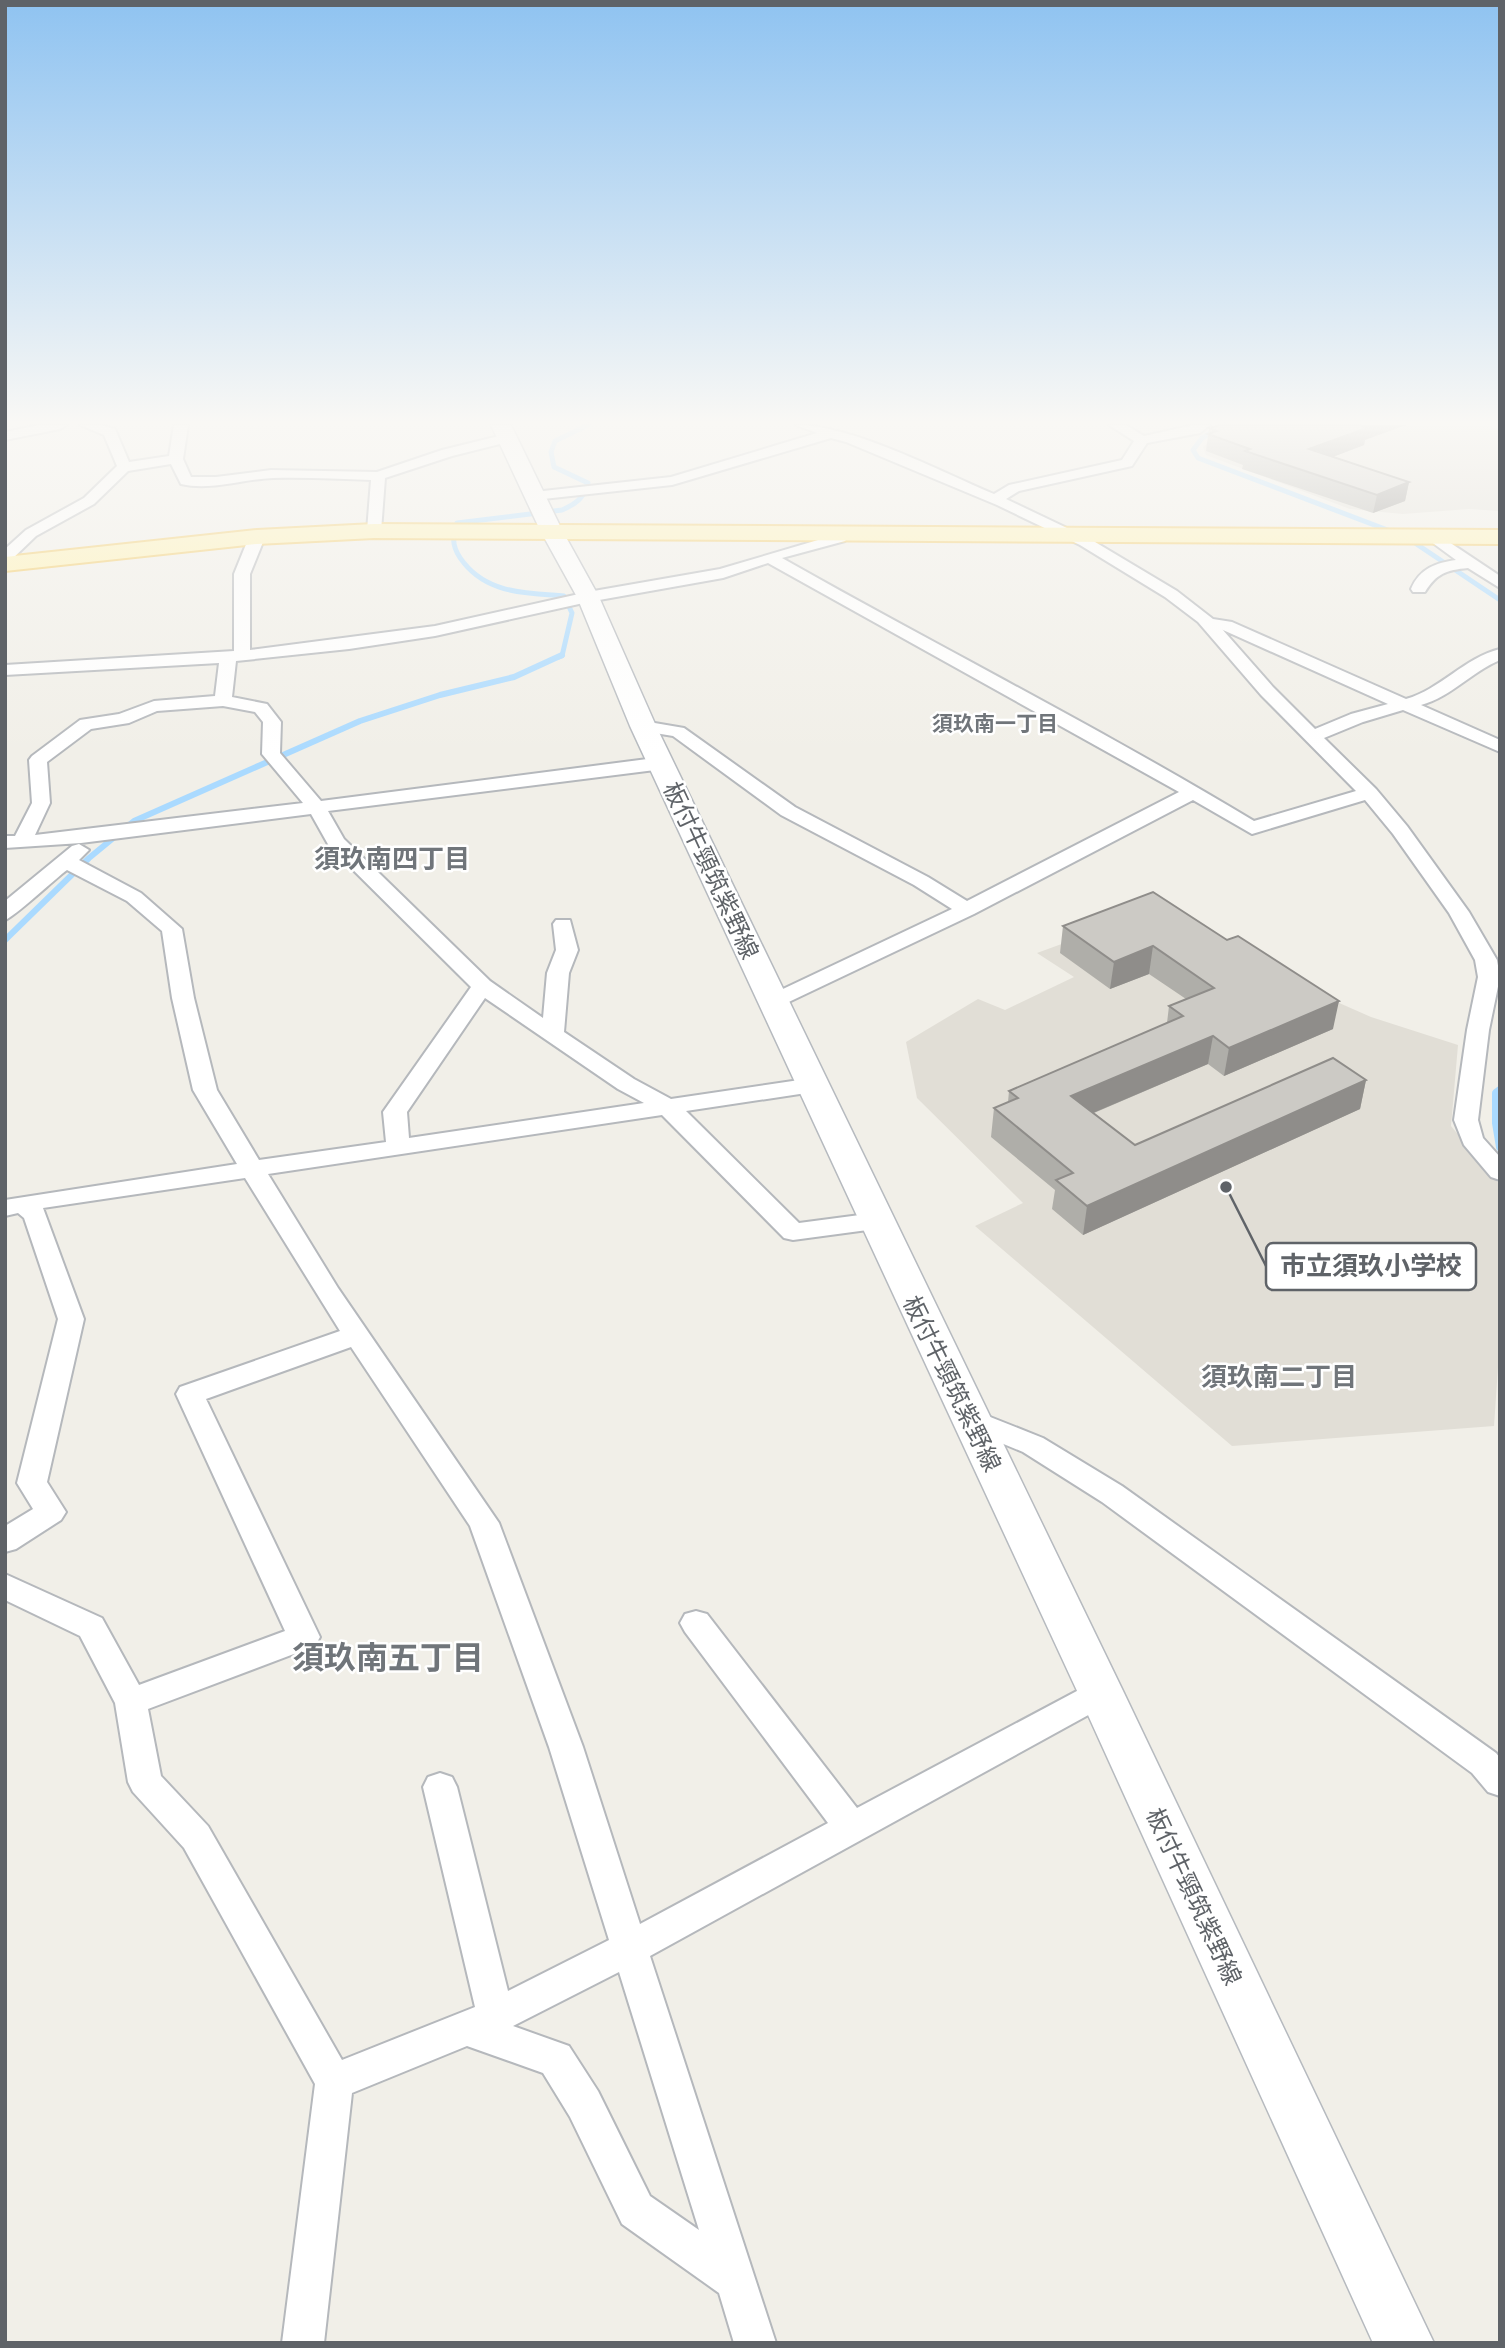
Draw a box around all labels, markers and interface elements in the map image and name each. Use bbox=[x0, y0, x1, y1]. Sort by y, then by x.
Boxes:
district label: 須玖南一丁目 bbox=[932, 709, 1058, 737]
street label: 板付牛頸筑紫野線 bbox=[656, 776, 768, 964]
district label: 須玖南四丁目 bbox=[314, 840, 470, 876]
callout: 市立須玖小学校 bbox=[1266, 1243, 1476, 1290]
text: 市立須玖小学校 bbox=[1280, 1247, 1462, 1283]
street label: 板付牛頸筑紫野線 bbox=[896, 1289, 1010, 1477]
district label: 須玖南二丁目 bbox=[1201, 1358, 1357, 1394]
district label: 須玖南五丁目 bbox=[292, 1635, 484, 1678]
street label: 板付牛頸筑紫野線 bbox=[1139, 1802, 1251, 1990]

